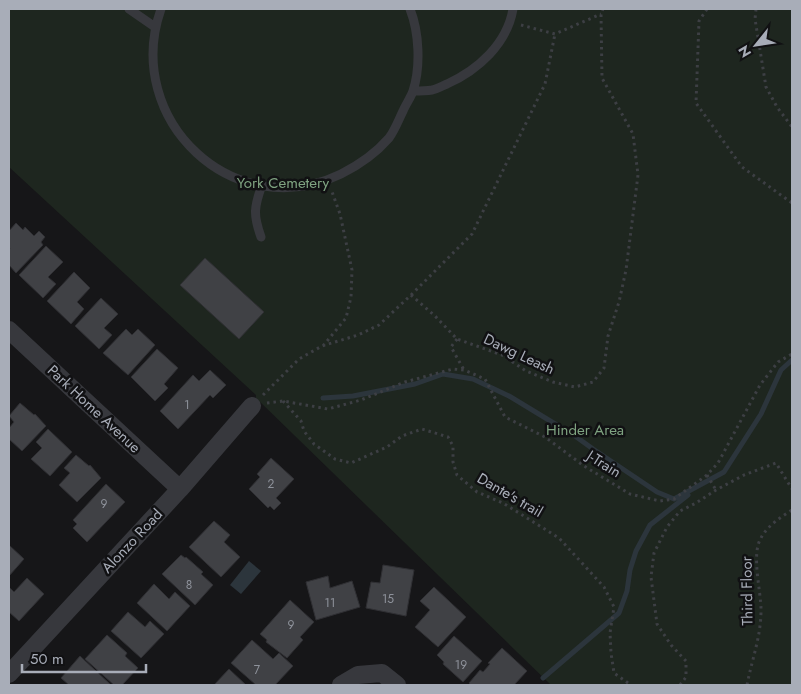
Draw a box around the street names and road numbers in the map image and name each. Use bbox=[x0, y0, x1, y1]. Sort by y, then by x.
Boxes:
street label: Dawg Leash bbox=[480, 328, 558, 380]
street label: Park Home Avenue bbox=[42, 360, 146, 458]
street label: J-Train bbox=[581, 444, 625, 483]
street label: Dante's trail bbox=[473, 467, 547, 523]
street label: Alonzo Road bbox=[96, 504, 168, 578]
street label: Third Floor bbox=[735, 555, 759, 626]

